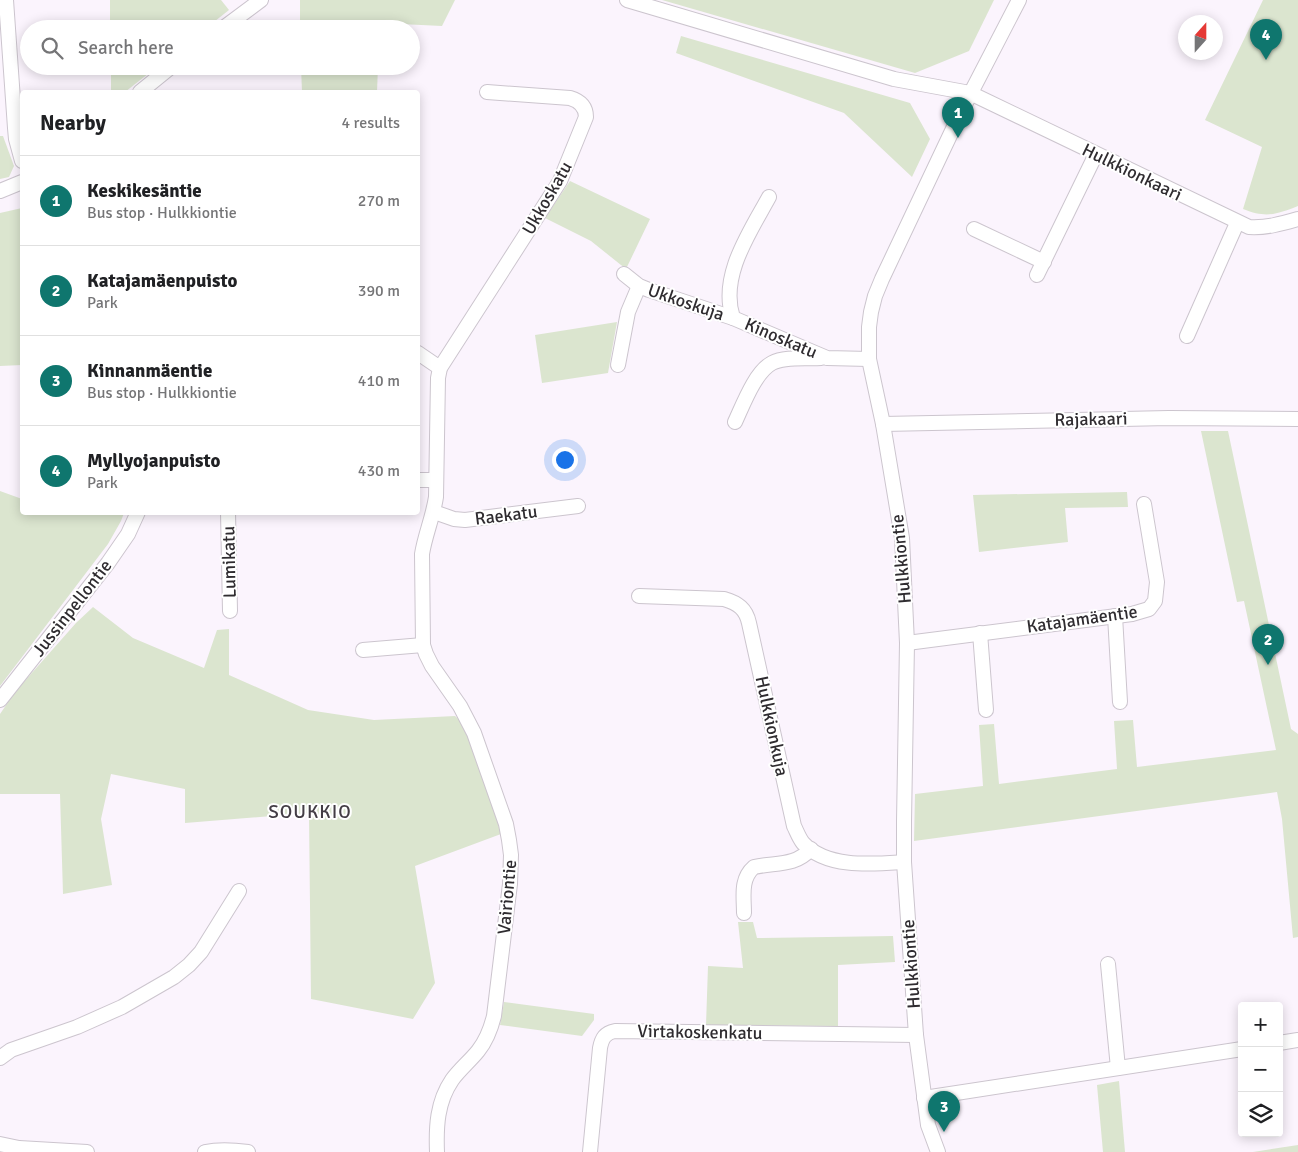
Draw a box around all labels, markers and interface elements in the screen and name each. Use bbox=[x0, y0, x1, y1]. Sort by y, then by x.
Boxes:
north arrow bbox=[1178, 15, 1223, 60]
pin: 4 bbox=[1250, 19, 1282, 60]
search box bbox=[20, 20, 420, 75]
icon: search bbox=[38, 34, 66, 62]
text: Search here bbox=[78, 36, 174, 60]
pin: 1 bbox=[942, 97, 974, 138]
text: Nearby bbox=[40, 110, 106, 136]
text: 4 results bbox=[341, 113, 400, 133]
street label: Hulkkionkaari bbox=[1078, 138, 1186, 206]
street label: Ukkoskatu bbox=[517, 157, 577, 239]
text: Keskikesäntie bbox=[87, 179, 202, 203]
text: 1 bbox=[52, 191, 60, 211]
text: 270 m bbox=[358, 191, 400, 211]
text: Bus stop · Hulkkiontie bbox=[87, 203, 237, 223]
text: Katajamäenpuisto bbox=[87, 269, 237, 293]
street label: Ukkoskuja bbox=[645, 279, 727, 325]
text: 2 bbox=[52, 281, 60, 301]
text: 390 m bbox=[358, 281, 400, 301]
text: Park bbox=[87, 293, 118, 313]
street label: Kinoskatu bbox=[741, 313, 821, 363]
text: Kinnanmäentie bbox=[87, 359, 212, 383]
text: 3 bbox=[52, 371, 60, 391]
text: 410 m bbox=[358, 371, 400, 391]
text: Bus stop · Hulkkiontie bbox=[87, 383, 237, 403]
street label: Rajakaari bbox=[1054, 407, 1128, 431]
your location bbox=[552, 447, 578, 473]
text: Myllyojanpuisto bbox=[87, 449, 220, 473]
text: 4 bbox=[52, 461, 60, 481]
text: 430 m bbox=[358, 461, 400, 481]
text: Park bbox=[87, 473, 118, 493]
street label: Raekatu bbox=[473, 500, 539, 530]
street label: Hulkkiontie bbox=[886, 513, 916, 605]
street label: Lumikatu bbox=[217, 526, 241, 598]
street label: Jussinpellontie bbox=[27, 555, 117, 661]
street label: Katajamäentie bbox=[1025, 600, 1139, 638]
pin: 2 bbox=[1252, 624, 1284, 665]
street label: Hulkkionkuja bbox=[751, 674, 793, 778]
district label: SOUKKIO bbox=[268, 800, 352, 824]
street label: Vairiontie bbox=[493, 859, 521, 935]
street label: Hulkkiontie bbox=[897, 919, 925, 1009]
map controls bbox=[1238, 1002, 1283, 1137]
button: + bbox=[1238, 1002, 1283, 1047]
street label: Virtakoskenkatu bbox=[637, 1020, 763, 1044]
button: − bbox=[1238, 1047, 1283, 1092]
pin: 3 bbox=[928, 1091, 960, 1132]
button: layers bbox=[1238, 1092, 1283, 1137]

